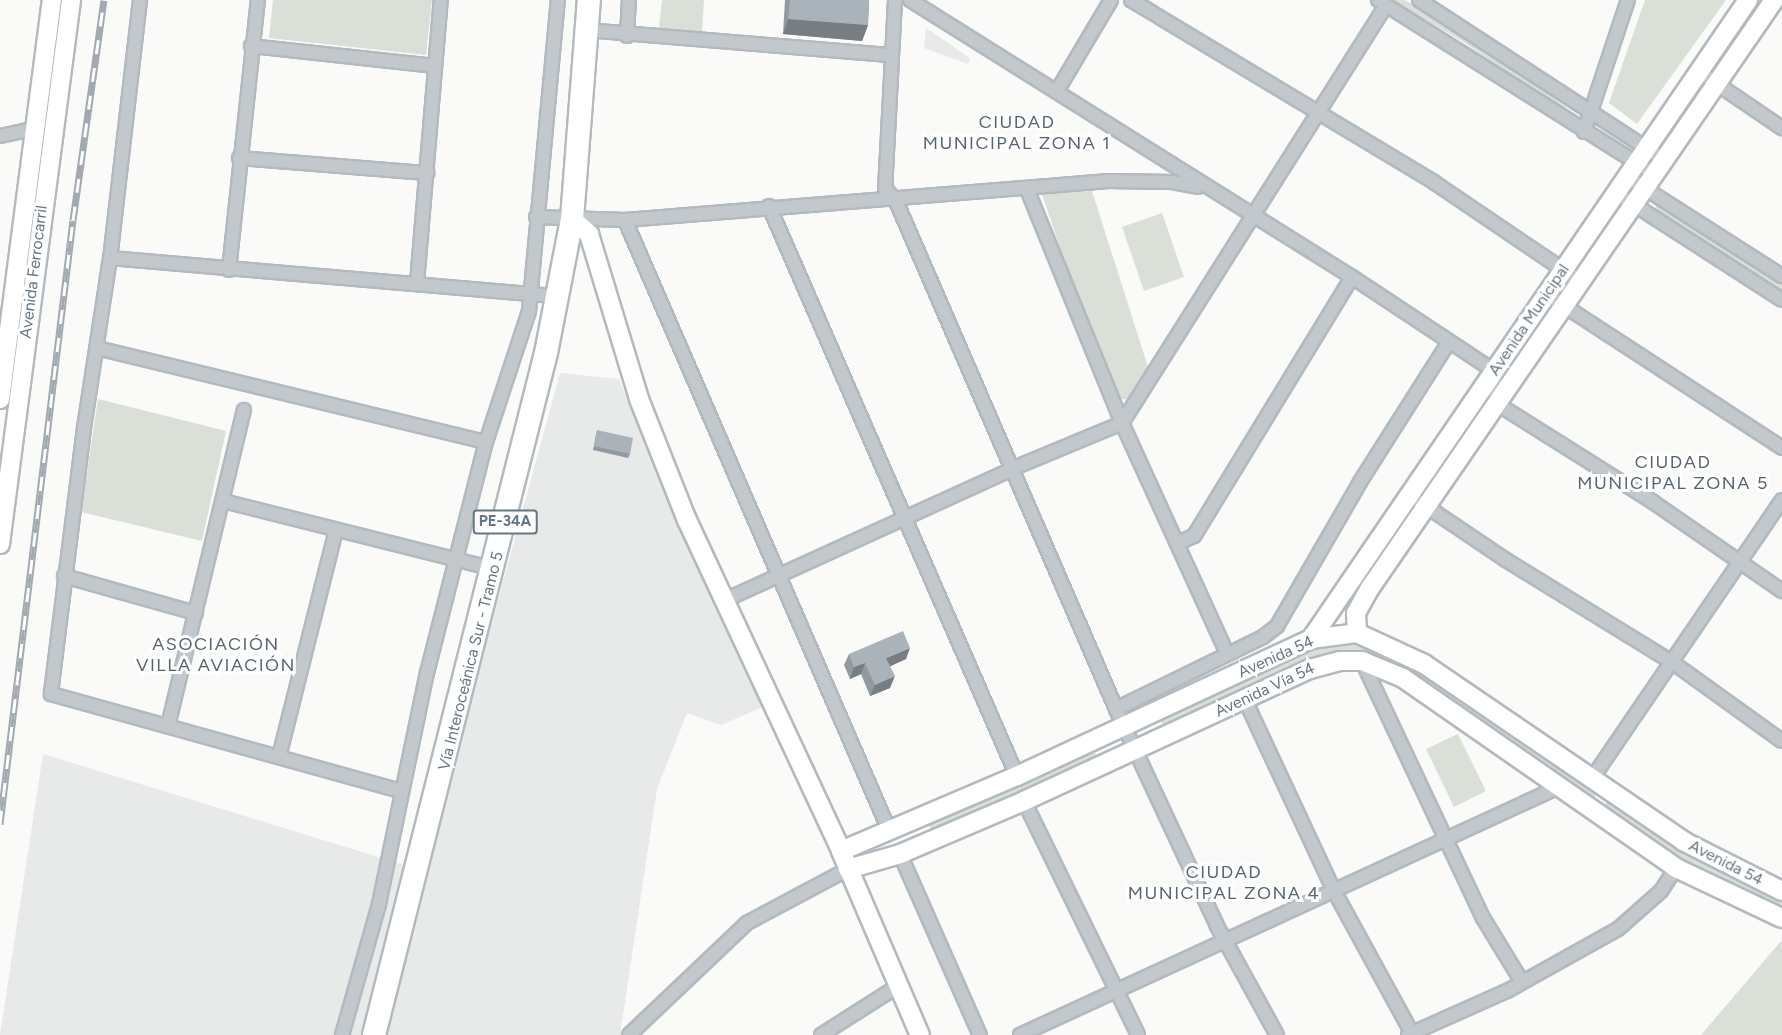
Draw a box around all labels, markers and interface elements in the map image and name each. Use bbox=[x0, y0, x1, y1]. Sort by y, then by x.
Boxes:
district label: CIUDAD MUNICIPAL ZONA 1 bbox=[923, 112, 1111, 154]
street label: Avenida Ferrocarril bbox=[16, 204, 52, 340]
street label: Avenida Municipal bbox=[1485, 261, 1573, 379]
district label: CIUDAD MUNICIPAL ZONA 5 bbox=[1577, 452, 1769, 494]
road number: PE-34A bbox=[472, 510, 538, 534]
street label: Vía Interoceánica Sur - Tramo 5 bbox=[434, 550, 508, 772]
street label: Avenida 54 bbox=[1235, 632, 1317, 682]
district label: ASOCIACIÓN VILLA AVIACIÓN bbox=[136, 634, 296, 676]
street label: Avenida Vía 54 bbox=[1212, 659, 1318, 721]
street label: Avenida 54 bbox=[1686, 836, 1766, 890]
district label: CIUDAD MUNICIPAL ZONA 4 bbox=[1128, 862, 1320, 904]

